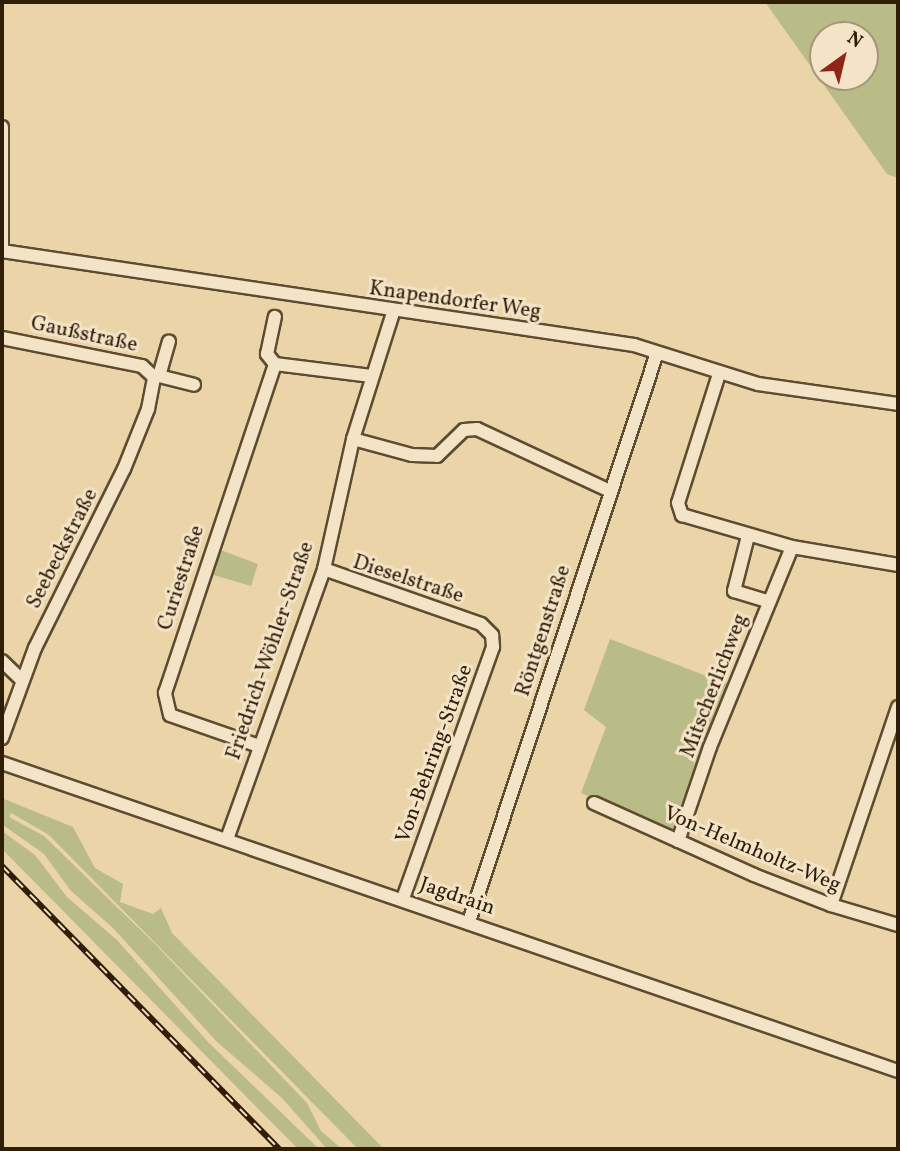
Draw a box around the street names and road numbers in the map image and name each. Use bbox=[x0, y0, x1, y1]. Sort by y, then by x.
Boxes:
street label: Knapendorfer Weg bbox=[367, 276, 543, 326]
street label: Gaußstraße bbox=[28, 311, 140, 359]
street label: Seebeckstraße bbox=[22, 485, 104, 613]
street label: Curiestraße bbox=[153, 522, 211, 634]
street label: Friedrich-Wöhler-Straße bbox=[222, 538, 320, 764]
street label: Dieselstraße bbox=[349, 550, 467, 610]
street label: Röntgenstraße bbox=[511, 562, 577, 700]
street label: Mitscherlichweg bbox=[676, 610, 754, 762]
street label: Von-Behring-Straße bbox=[391, 661, 479, 847]
street label: Von-Helmholtz-Weg bbox=[660, 801, 844, 899]
street label: Jagdrain bbox=[416, 872, 498, 922]

